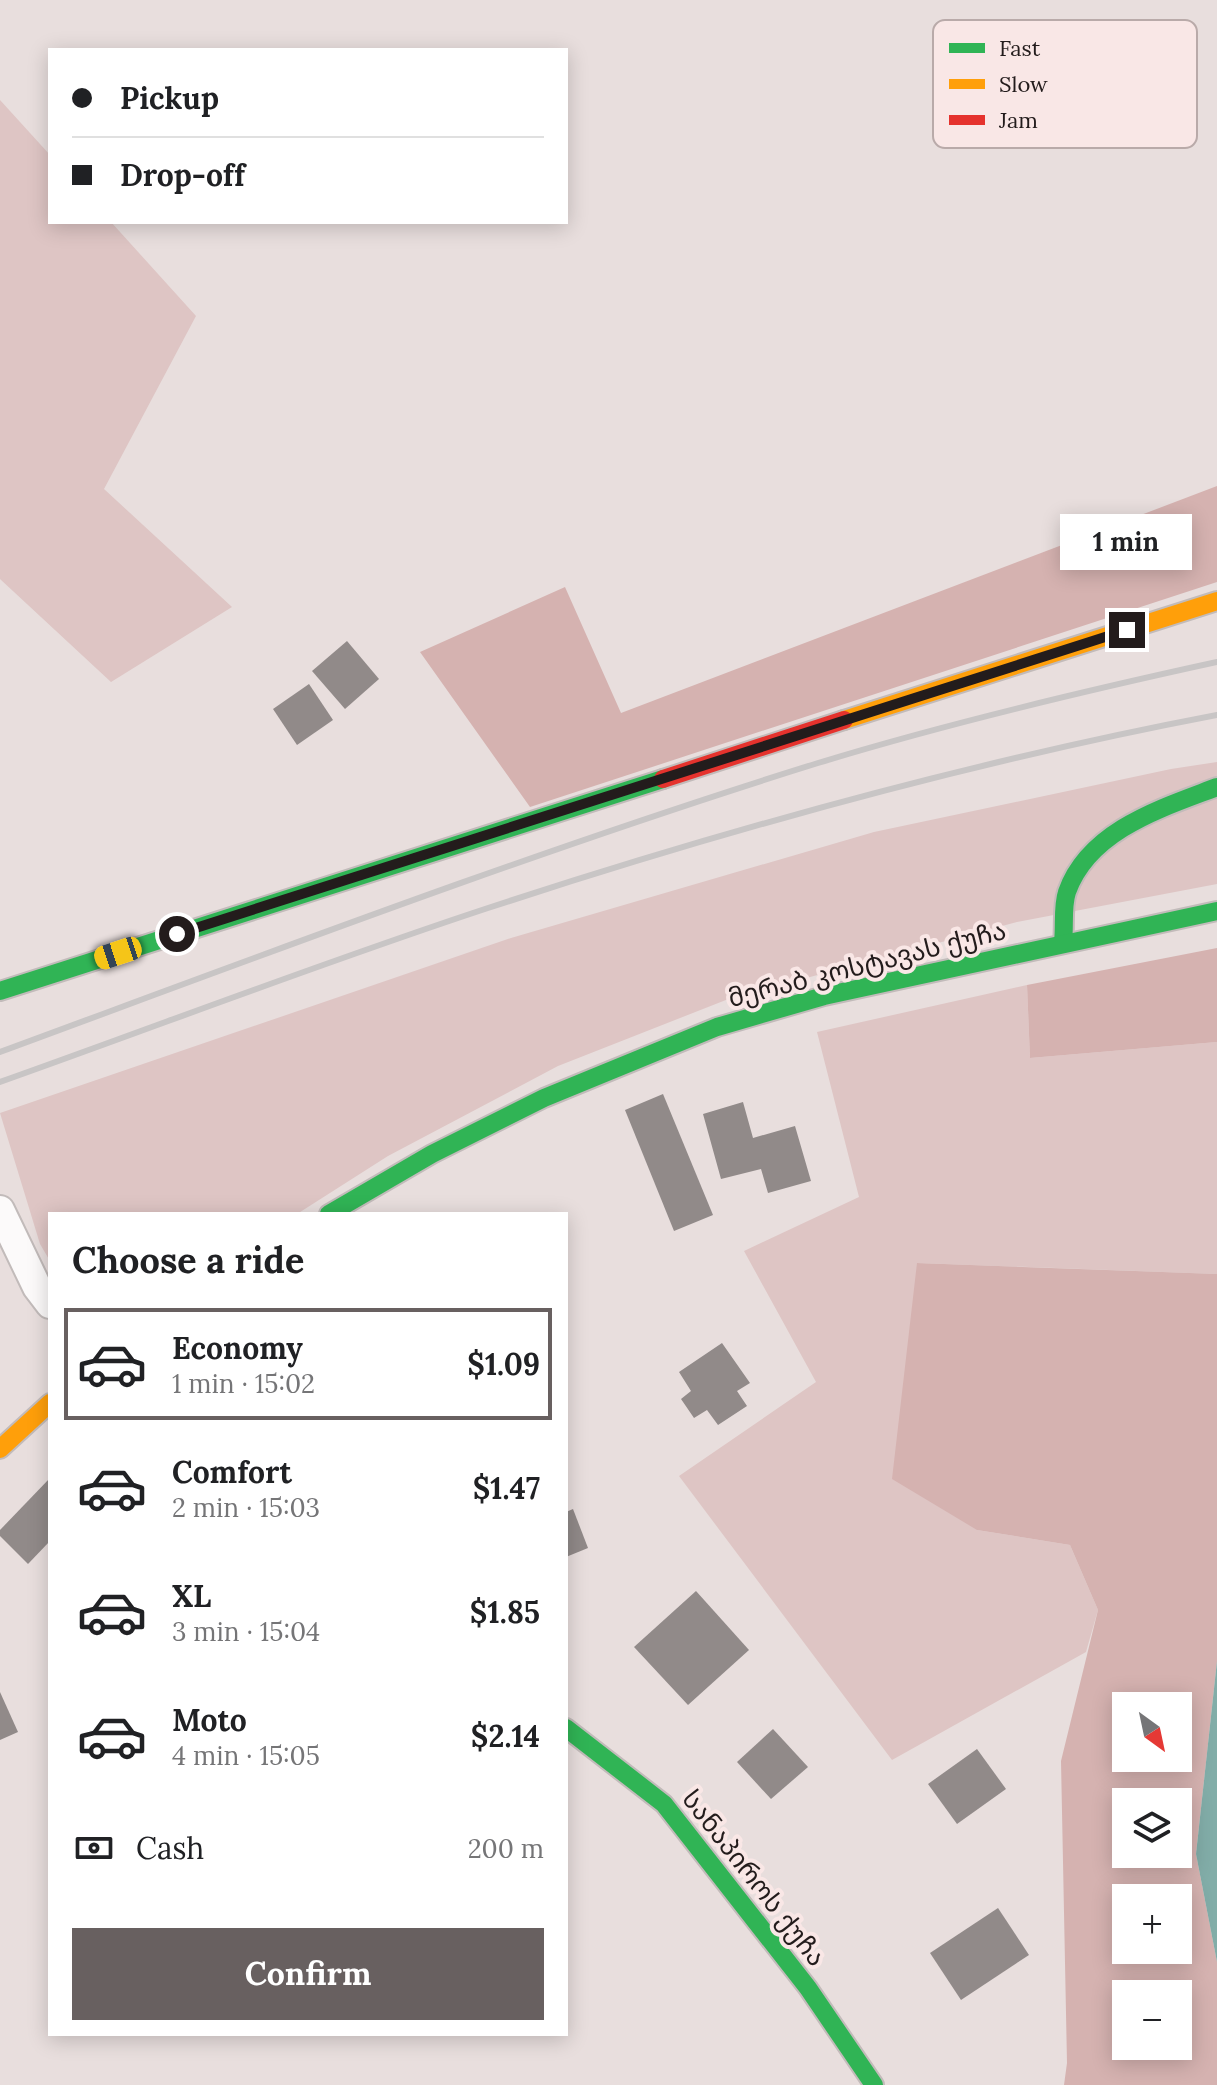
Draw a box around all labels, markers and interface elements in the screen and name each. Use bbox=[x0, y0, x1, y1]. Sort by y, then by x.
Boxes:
legend bbox=[933, 20, 1197, 148]
text: Fast bbox=[999, 34, 1041, 62]
text: Slow bbox=[999, 70, 1048, 98]
text: Pickup bbox=[120, 79, 219, 117]
text: Jam bbox=[998, 106, 1038, 134]
text: Drop-off bbox=[120, 156, 245, 194]
callout: 1 min bbox=[1061, 514, 1193, 570]
text: 1 min bbox=[1093, 525, 1159, 558]
route end bbox=[1109, 612, 1145, 648]
street label: მერაბ კოსტავას ქუჩა bbox=[724, 913, 1009, 1014]
route start bbox=[159, 916, 195, 952]
car bbox=[91, 934, 145, 972]
text: Choose a ride bbox=[72, 1237, 304, 1283]
icon: car bbox=[76, 1328, 148, 1400]
text: Economy bbox=[172, 1329, 303, 1367]
text: $1.09 bbox=[467, 1345, 540, 1383]
text: 1 min · 15:02 bbox=[172, 1367, 315, 1400]
icon: car bbox=[76, 1452, 148, 1524]
text: Comfort bbox=[172, 1453, 292, 1491]
text: $1.47 bbox=[473, 1469, 540, 1507]
text: 2 min · 15:03 bbox=[172, 1491, 320, 1524]
icon: car bbox=[76, 1576, 148, 1648]
text: XL bbox=[172, 1577, 211, 1615]
text: $1.85 bbox=[470, 1593, 540, 1631]
text: 3 min · 15:04 bbox=[172, 1615, 320, 1648]
north arrow bbox=[1112, 1692, 1192, 1772]
map controls bbox=[1112, 1692, 1192, 2060]
icon: car bbox=[76, 1700, 148, 1772]
text: Moto bbox=[172, 1701, 247, 1739]
text: $2.14 bbox=[471, 1717, 540, 1755]
text: 4 min · 15:05 bbox=[172, 1739, 320, 1772]
street label: სანაპიროს ქუჩა bbox=[675, 1783, 834, 1973]
button: layers bbox=[1112, 1788, 1192, 1868]
icon: cash bbox=[72, 1826, 116, 1870]
text: Cash bbox=[136, 1829, 204, 1867]
text: 200 m bbox=[468, 1832, 544, 1865]
button: + bbox=[1112, 1884, 1192, 1964]
button: Confirm bbox=[72, 1928, 544, 2020]
button: − bbox=[1112, 1980, 1192, 2060]

